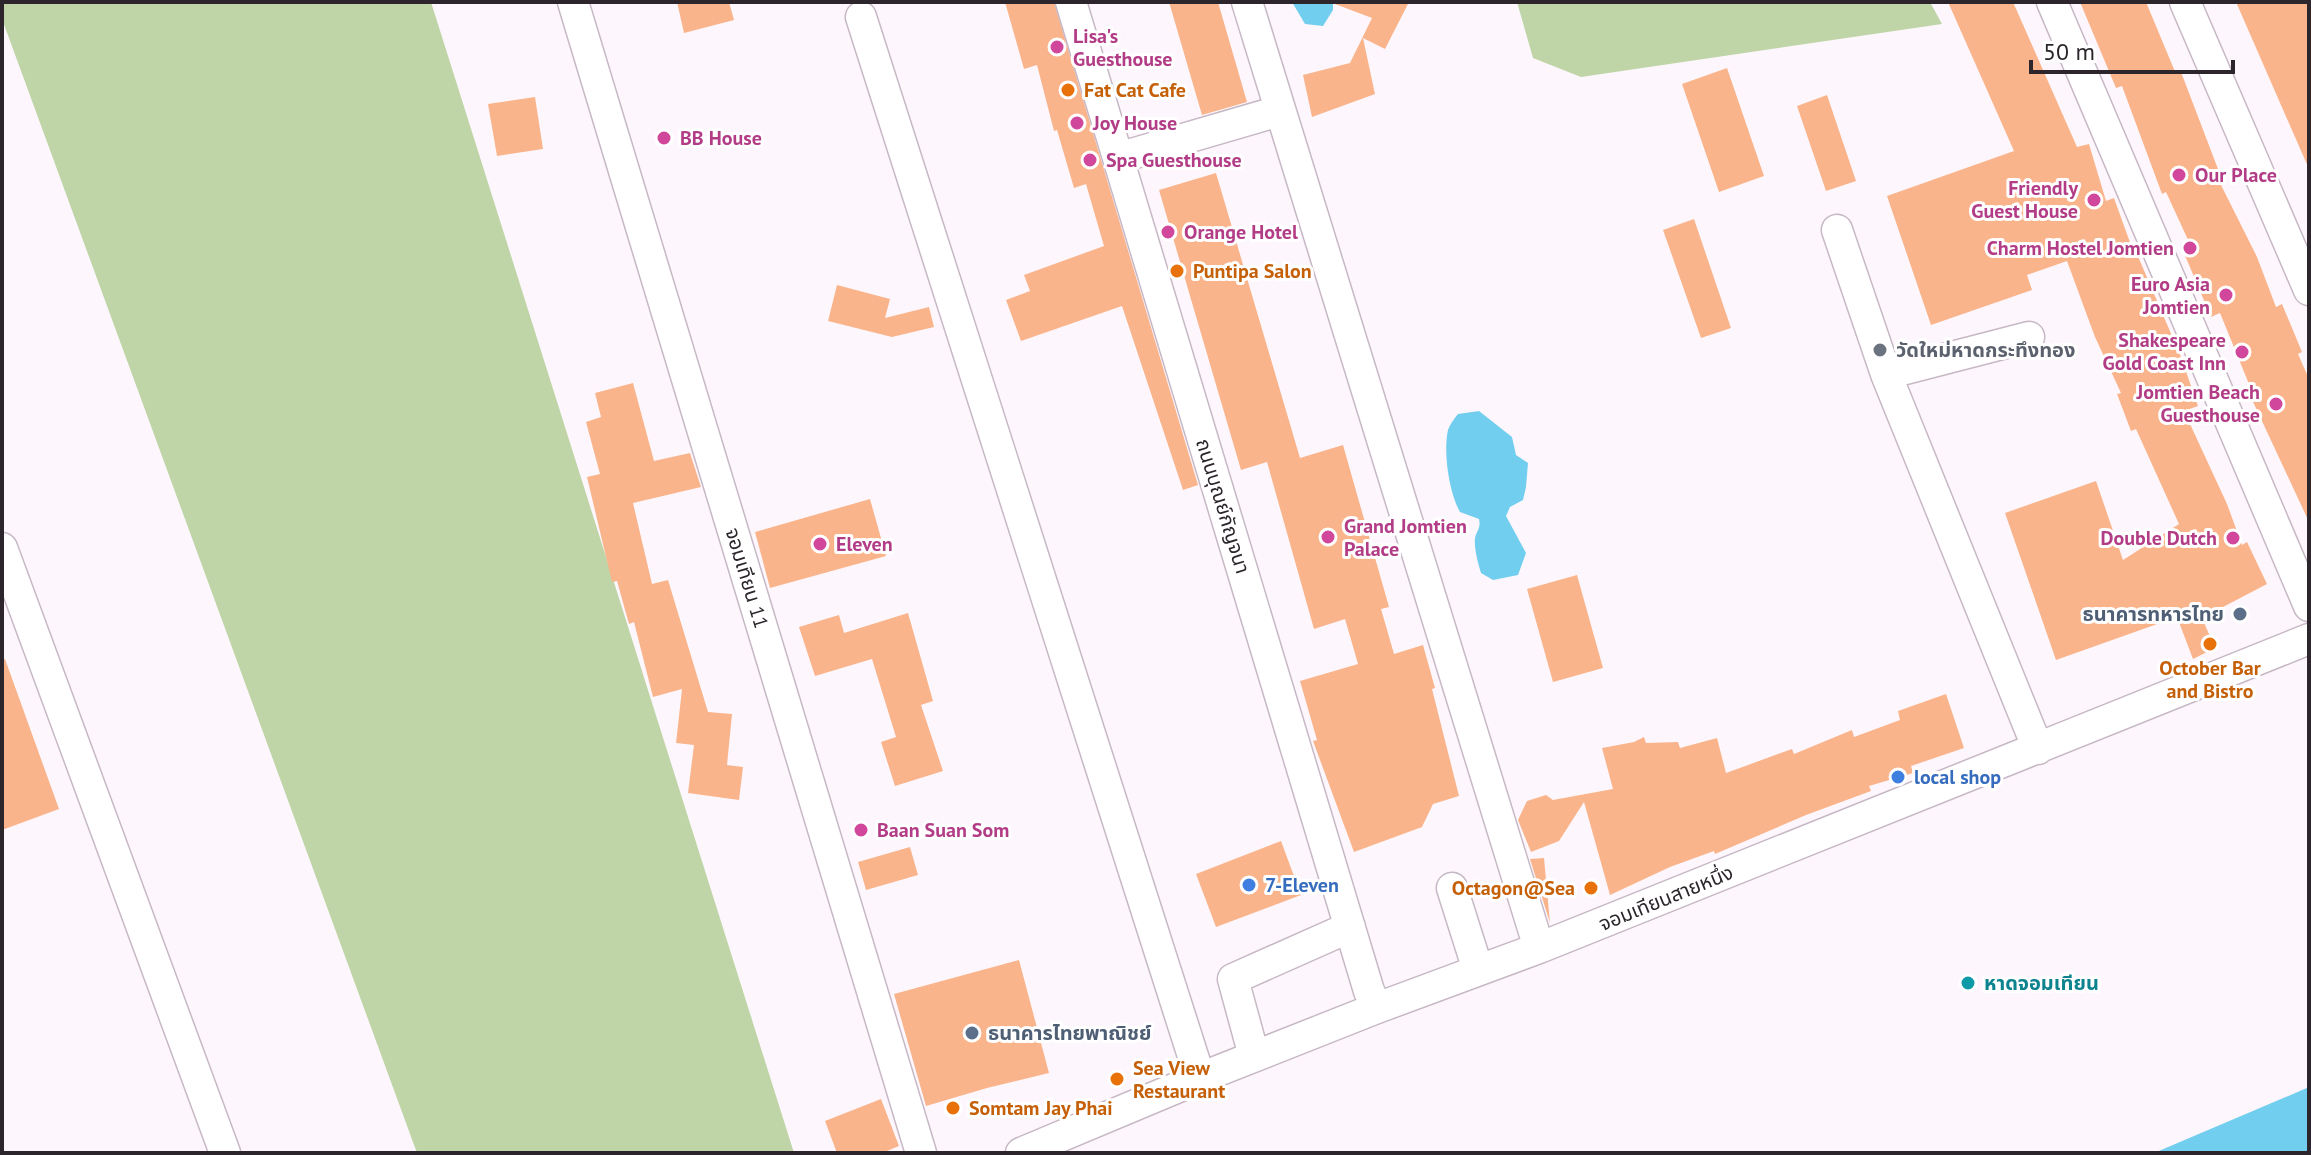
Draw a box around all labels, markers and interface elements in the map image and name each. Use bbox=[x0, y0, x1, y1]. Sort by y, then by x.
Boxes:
place label: Lisa's Guesthouse bbox=[1073, 23, 1173, 72]
scale bar bbox=[2031, 24, 2233, 74]
text: 50 m bbox=[2043, 36, 2095, 67]
marker: Lisa's Guesthouse bbox=[1048, 38, 1066, 56]
place label: Fat Cat Cafe bbox=[1084, 77, 1186, 103]
marker: Fat Cat Cafe bbox=[1059, 81, 1077, 99]
place label: Joy House bbox=[1092, 110, 1177, 136]
marker: Joy House bbox=[1068, 114, 1086, 132]
place label: BB House bbox=[680, 125, 762, 151]
marker: BB House bbox=[655, 129, 673, 147]
place label: Spa Guesthouse bbox=[1106, 147, 1242, 173]
marker: Spa Guesthouse bbox=[1081, 151, 1099, 169]
place label: Our Place bbox=[2195, 162, 2277, 188]
marker: Our Place bbox=[2170, 166, 2188, 184]
place label: Friendly Guest House bbox=[1971, 175, 2078, 224]
marker: Friendly Guest House bbox=[2085, 191, 2103, 209]
place label: Orange Hotel bbox=[1184, 219, 1298, 245]
marker: Orange Hotel bbox=[1159, 223, 1177, 241]
place label: Charm Hostel Jomtien bbox=[1987, 235, 2174, 261]
marker: Charm Hostel Jomtien bbox=[2181, 239, 2199, 257]
place label: Puntipa Salon bbox=[1193, 258, 1312, 284]
marker: Puntipa Salon bbox=[1168, 262, 1186, 280]
place label: Euro Asia Jomtien bbox=[2131, 271, 2210, 320]
marker: Euro Asia Jomtien bbox=[2217, 286, 2235, 304]
place label: Shakespeare Gold Coast Inn bbox=[2103, 327, 2226, 376]
place label: วัดใหม่หาดกระทึงทอง bbox=[1896, 337, 2075, 363]
marker: วัดใหม่หาดกระทึงทอง bbox=[1871, 341, 1889, 359]
marker: Shakespeare Gold Coast Inn bbox=[2233, 343, 2251, 361]
place label: Jomtien Beach Guesthouse bbox=[2136, 379, 2260, 428]
marker: Jomtien Beach Guesthouse bbox=[2267, 395, 2285, 413]
street label: ถนนบุณย์กัญจนา bbox=[1190, 435, 1256, 577]
place label: Grand Jomtien Palace bbox=[1344, 513, 1467, 562]
street label: จอมเทียน 11 bbox=[719, 525, 775, 631]
place label: Double Dutch bbox=[2101, 525, 2217, 551]
marker: Grand Jomtien Palace bbox=[1319, 528, 1337, 546]
marker: Double Dutch bbox=[2224, 529, 2242, 547]
place label: Eleven bbox=[836, 531, 893, 557]
marker: Eleven bbox=[811, 535, 829, 553]
place label: ธนาคารทหารไทย bbox=[2083, 601, 2224, 627]
marker: ธนาคารทหารไทย bbox=[2231, 605, 2249, 623]
marker: October Bar and Bistro bbox=[2201, 635, 2219, 653]
place label: October Bar and Bistro bbox=[2159, 655, 2261, 704]
place label: local shop bbox=[1914, 764, 2001, 790]
marker: local shop bbox=[1889, 768, 1907, 786]
place label: Baan Suan Som bbox=[877, 817, 1009, 843]
marker: Baan Suan Som bbox=[852, 821, 870, 839]
street label: จอมเทียนสายหนึ่ง bbox=[1595, 858, 1737, 937]
place label: 7-Eleven bbox=[1265, 872, 1339, 898]
place label: Octagon@Sea bbox=[1452, 875, 1575, 901]
marker: 7-Eleven bbox=[1240, 876, 1258, 894]
marker: Octagon@Sea bbox=[1582, 879, 1600, 897]
place label: หาดจอมเทียน bbox=[1984, 970, 2099, 996]
marker: หาดจอมเทียน bbox=[1959, 974, 1977, 992]
place label: ธนาคารไทยพาณิชย์ bbox=[988, 1020, 1152, 1046]
marker: ธนาคารไทยพาณิชย์ bbox=[963, 1024, 981, 1042]
place label: Sea View Restaurant bbox=[1133, 1055, 1225, 1104]
marker: Sea View Restaurant bbox=[1108, 1070, 1126, 1088]
place label: Somtam Jay Phai bbox=[969, 1095, 1113, 1121]
marker: Somtam Jay Phai bbox=[944, 1099, 962, 1117]

